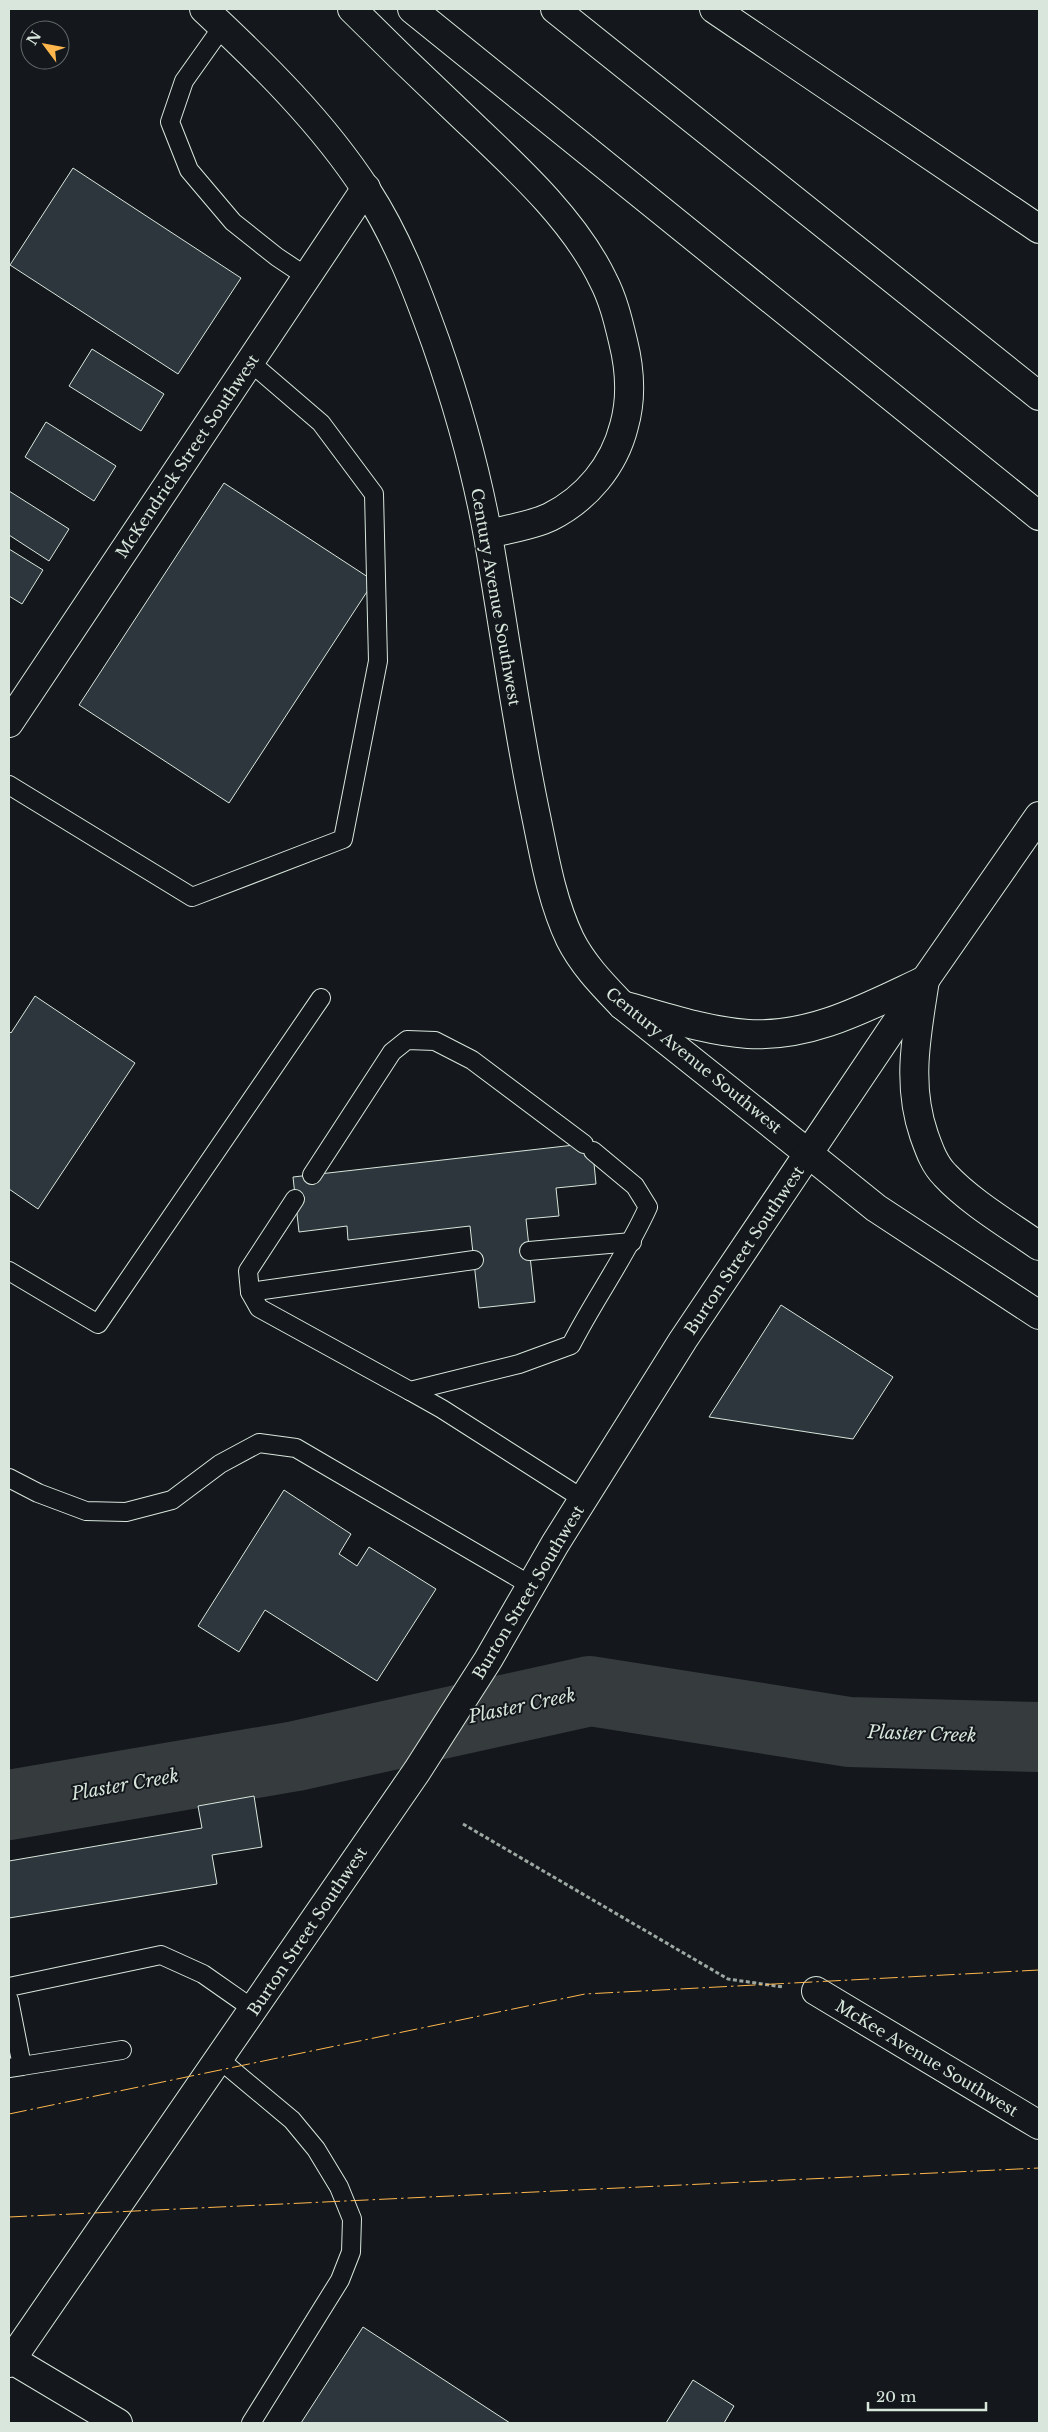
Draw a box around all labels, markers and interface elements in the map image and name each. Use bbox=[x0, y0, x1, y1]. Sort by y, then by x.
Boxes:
north arrow bbox=[20, 20, 70, 70]
text: N bbox=[23, 28, 45, 48]
street label: McKendrick Street Southwest bbox=[111, 350, 263, 562]
street label: Century Avenue Southwest bbox=[467, 487, 525, 707]
street label: Century Avenue Southwest bbox=[602, 983, 786, 1137]
street label: Burton Street Southwest bbox=[680, 1162, 808, 1338]
street label: Burton Street Southwest bbox=[468, 1501, 588, 1683]
water label: Plaster Creek bbox=[465, 1684, 578, 1728]
water label: Plaster Creek bbox=[866, 1721, 977, 1747]
water label: Plaster Creek bbox=[68, 1765, 181, 1805]
street label: Burton Street Southwest bbox=[243, 1843, 371, 2019]
street label: McKee Avenue Southwest bbox=[832, 1995, 1022, 2121]
scale bar bbox=[868, 2380, 986, 2412]
text: 20 m bbox=[876, 2387, 916, 2406]

